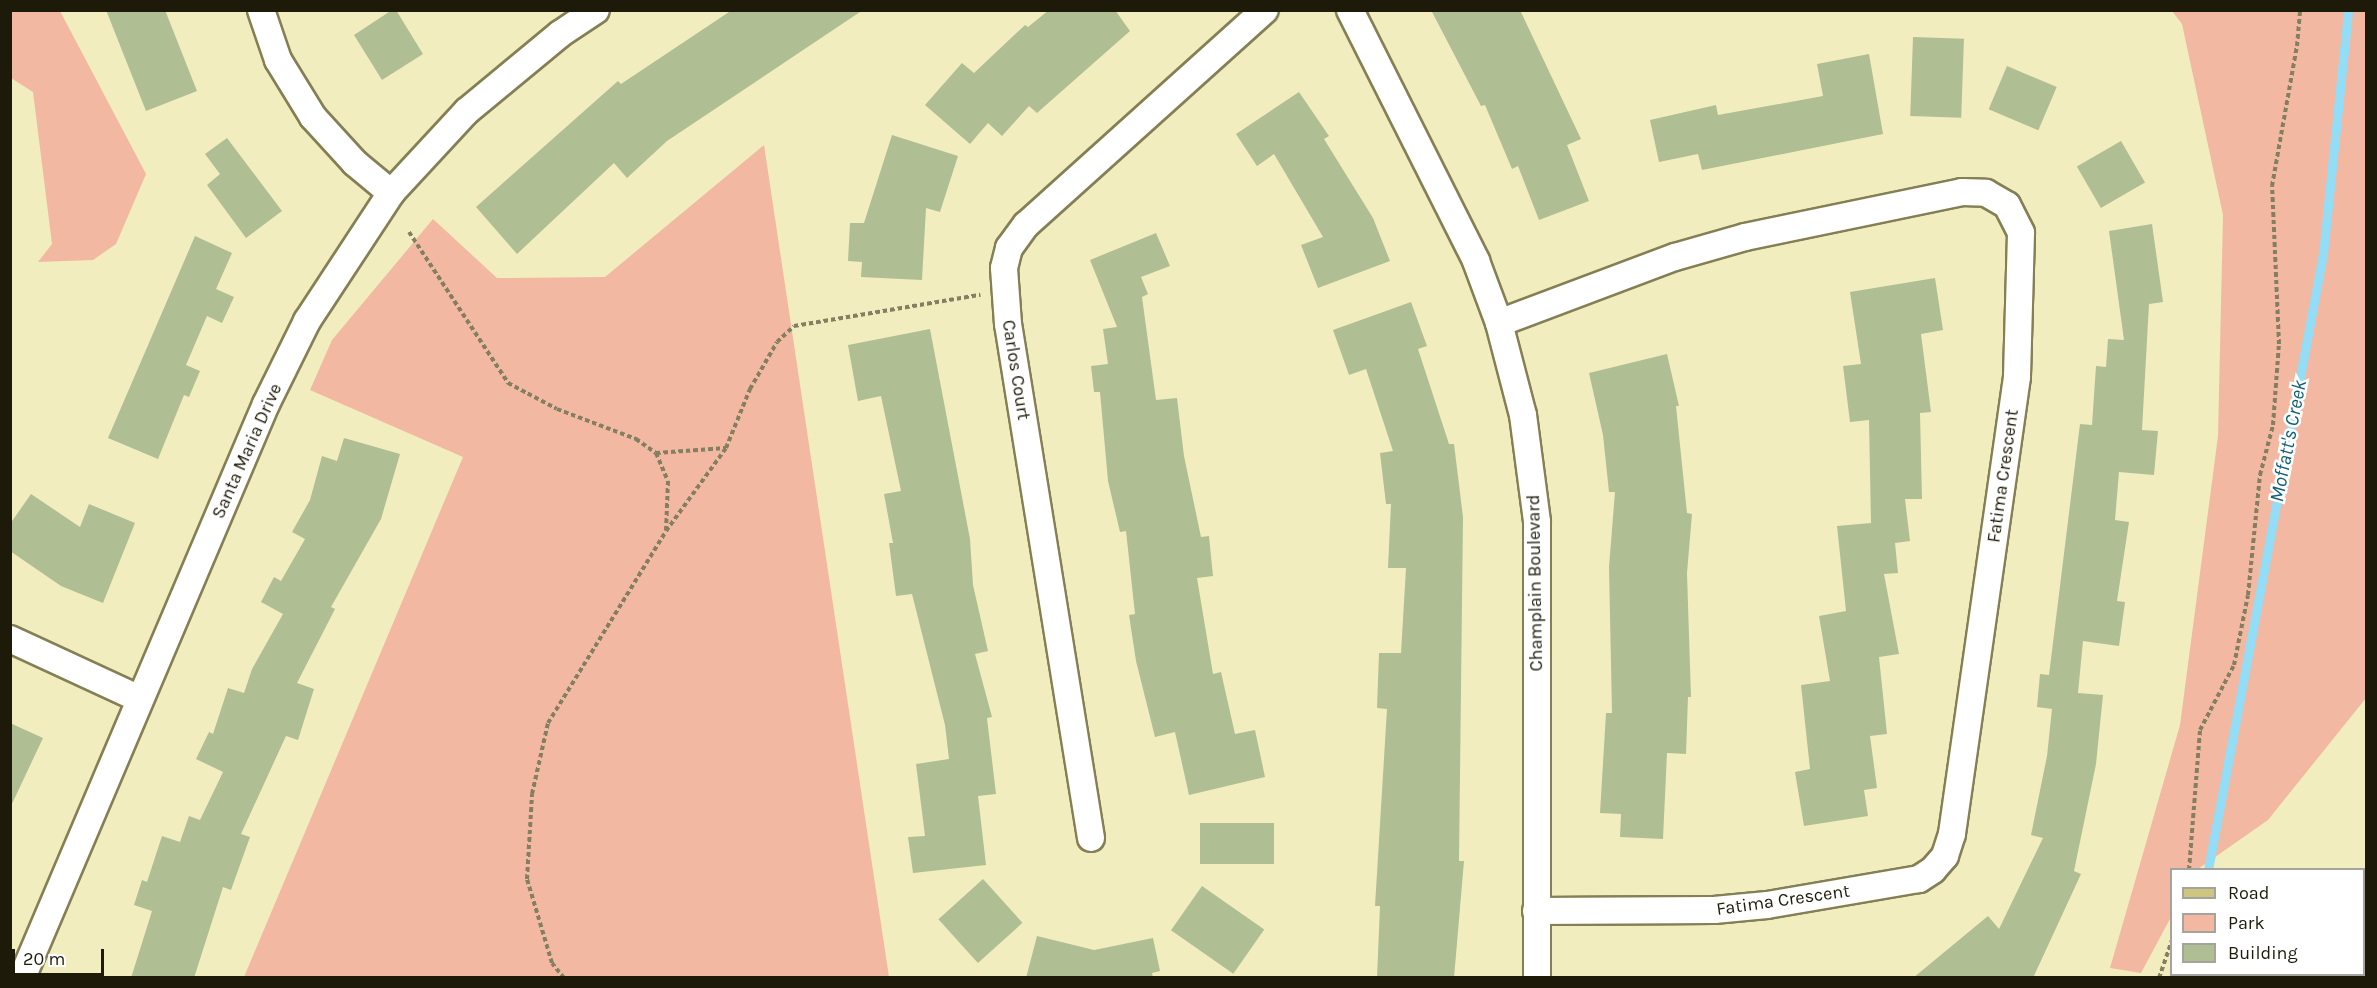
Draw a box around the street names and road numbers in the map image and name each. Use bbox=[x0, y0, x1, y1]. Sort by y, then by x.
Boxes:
street label: Carlos Court bbox=[997, 318, 1035, 422]
street label: Santa Maria Drive bbox=[207, 380, 287, 522]
street label: Fatima Crescent bbox=[1983, 408, 2023, 544]
street label: Champlain Boulevard bbox=[1523, 494, 1547, 672]
street label: Fatima Crescent bbox=[1715, 880, 1851, 920]

